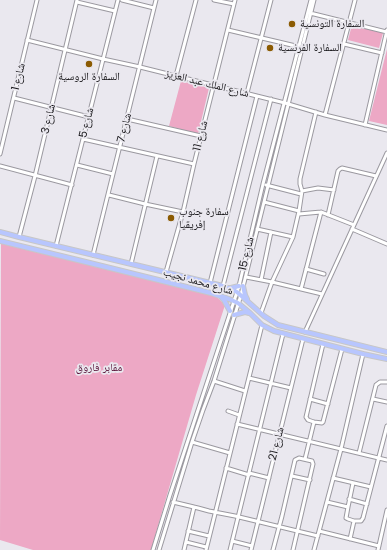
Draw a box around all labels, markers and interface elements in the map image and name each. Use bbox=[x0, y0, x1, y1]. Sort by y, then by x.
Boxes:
place label: السفارة التونسية bbox=[300, 17, 364, 31]
marker: السفارة التونسية bbox=[287, 19, 297, 29]
place label: السفارة الفرنسية bbox=[278, 41, 342, 55]
marker: السفارة الفرنسية bbox=[265, 43, 275, 53]
marker: السفارة الروسية bbox=[84, 59, 94, 69]
street label: شارع 1 bbox=[9, 62, 29, 92]
street label: شارع الملك عبد العزيز bbox=[164, 67, 250, 101]
place label: السفارة الروسية bbox=[58, 70, 120, 84]
street label: شارع 3 bbox=[39, 103, 59, 135]
street label: شارع 5 bbox=[77, 106, 97, 140]
street label: شارع 7 bbox=[115, 112, 135, 144]
street label: شارع 11 bbox=[191, 119, 211, 153]
place label: سفارة جنوب إفريقيا bbox=[179, 205, 229, 231]
marker: سفارة جنوب إفريقيا bbox=[166, 213, 176, 223]
street label: شارع 15 bbox=[237, 236, 257, 272]
street label: شارع محمد نجيب bbox=[161, 266, 235, 298]
park label: مقابر فاروق bbox=[76, 361, 122, 375]
street label: شارع 21 bbox=[267, 426, 287, 462]

